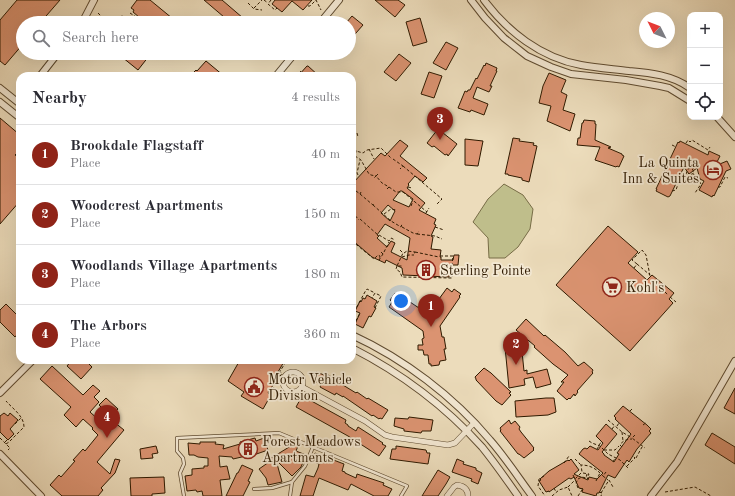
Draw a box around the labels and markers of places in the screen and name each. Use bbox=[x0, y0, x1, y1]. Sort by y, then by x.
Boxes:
pin: 3 bbox=[427, 107, 453, 140]
place label: La Quinta Inn & Suites bbox=[622, 156, 699, 186]
hotel icon: La Quinta Inn & Suites bbox=[702, 159, 724, 181]
building icon: Sterling Pointe bbox=[415, 259, 437, 281]
place label: Sterling Pointe bbox=[440, 264, 531, 278]
supermarket icon: Kohl's bbox=[601, 276, 623, 298]
place label: Kohl's bbox=[626, 281, 664, 295]
pin: 1 bbox=[418, 294, 444, 327]
pin: 2 bbox=[503, 332, 529, 365]
place label: Motor Vehicle Division bbox=[268, 373, 352, 403]
public building icon: Motor Vehicle Division bbox=[243, 376, 265, 398]
pin: 4 bbox=[94, 405, 120, 438]
place label: Forest Meadows Apartments bbox=[262, 435, 361, 465]
building icon: Forest Meadows Apartments bbox=[237, 438, 259, 460]

